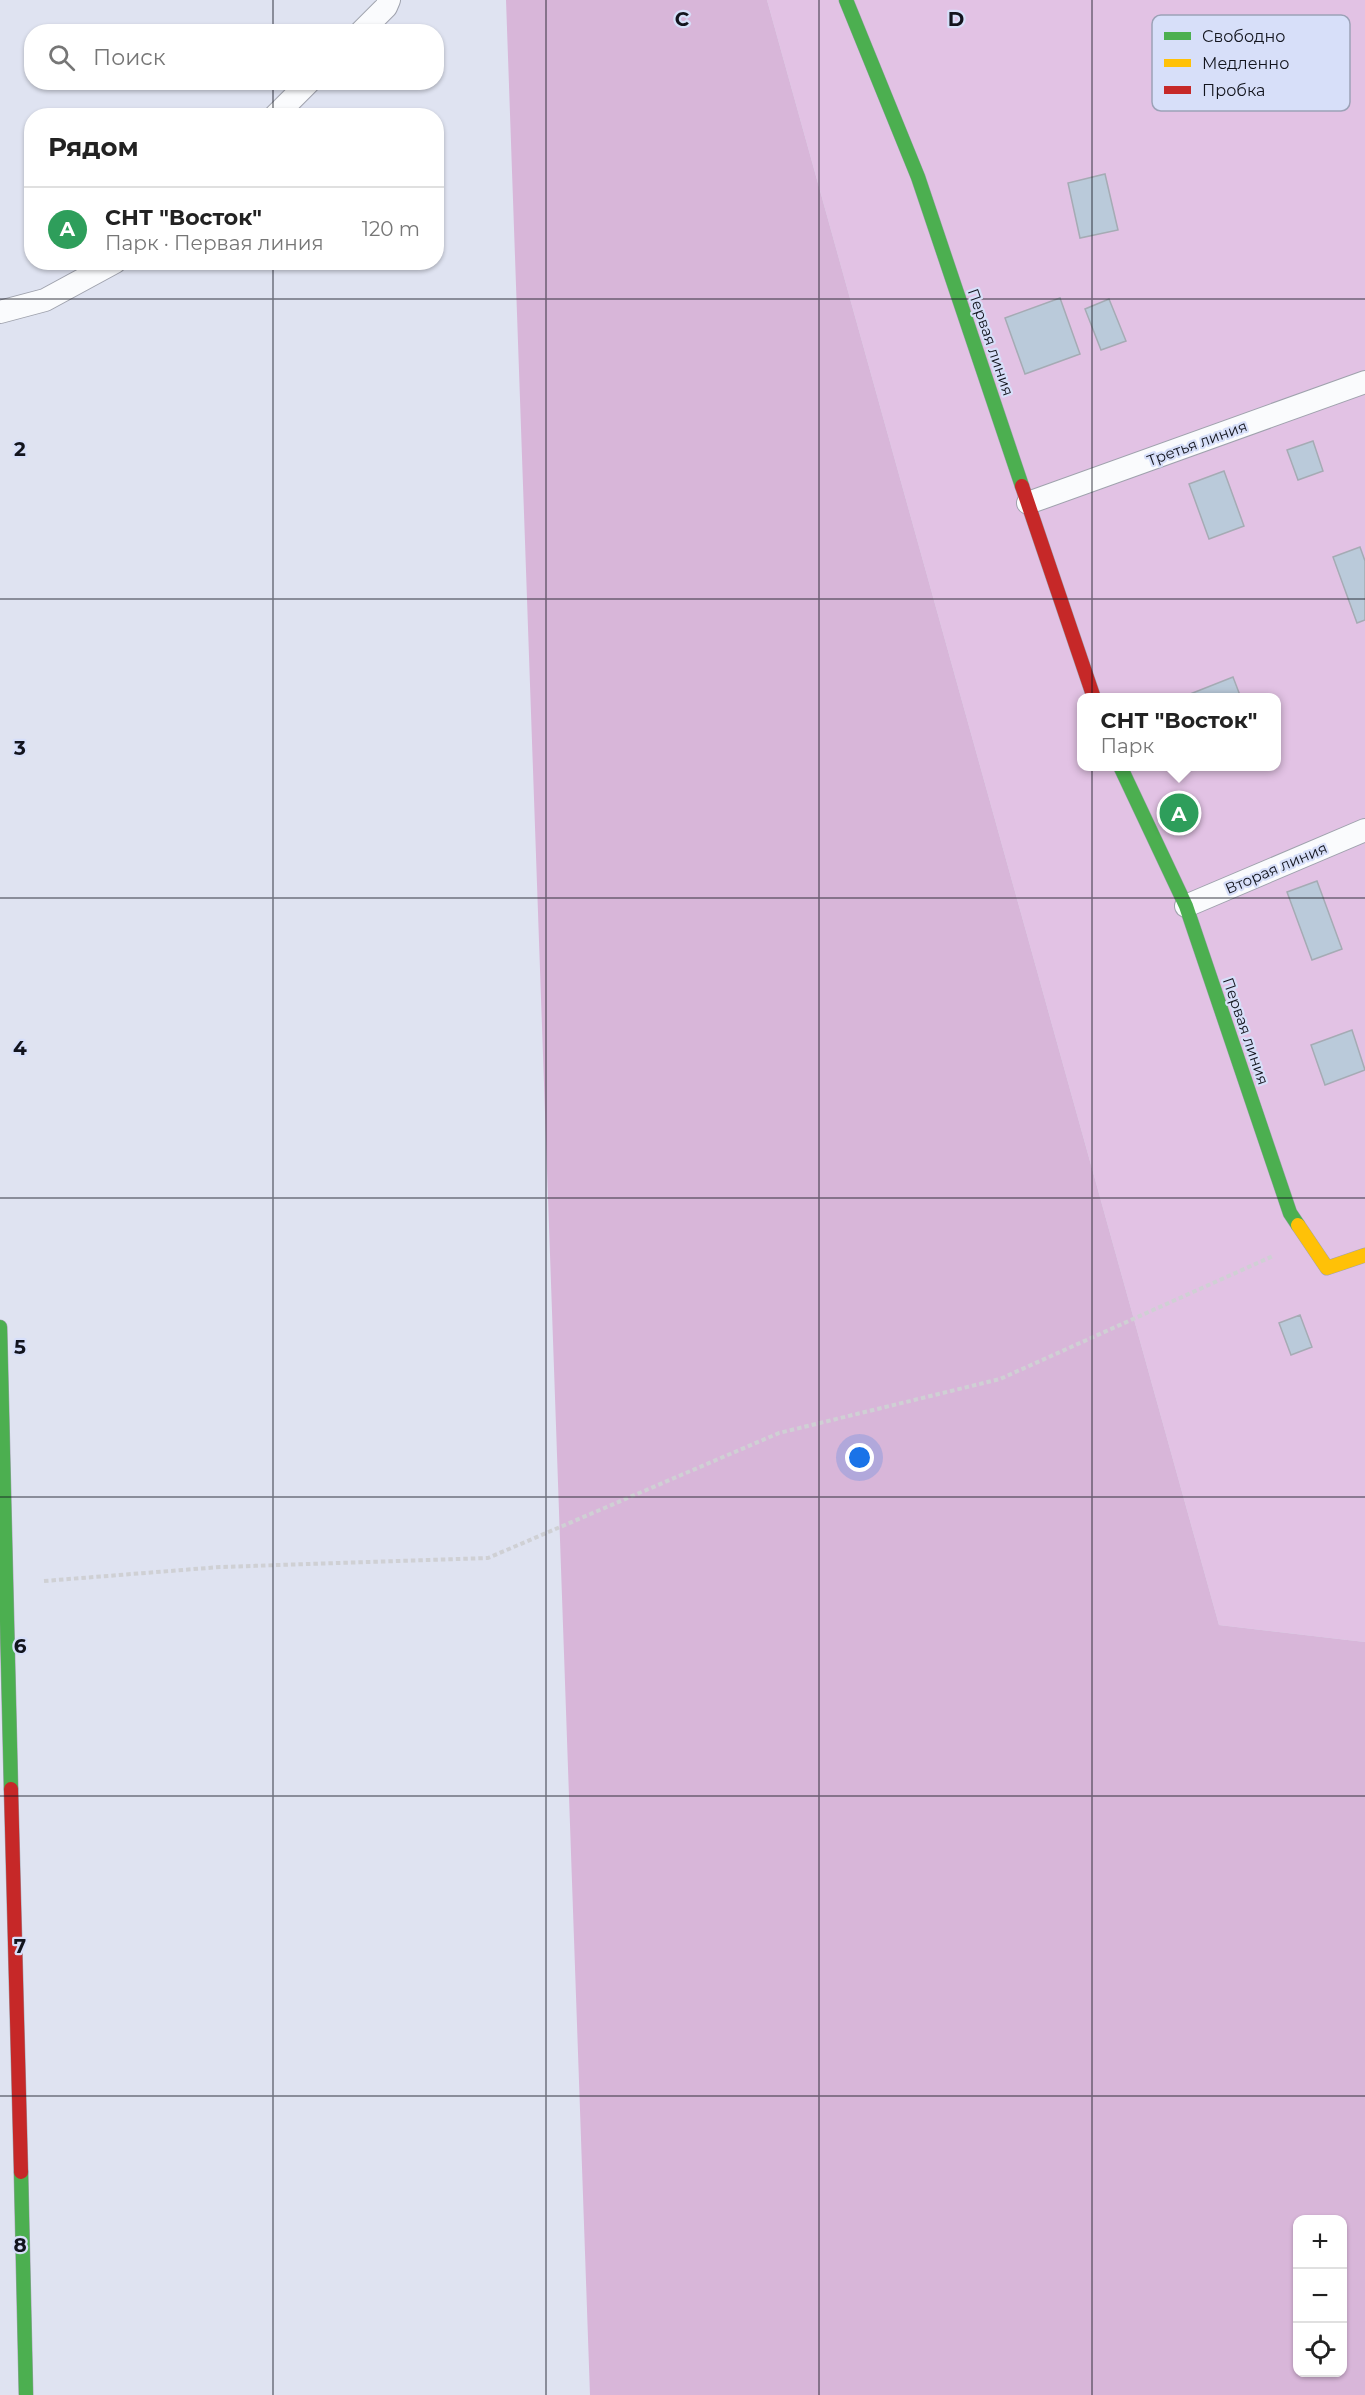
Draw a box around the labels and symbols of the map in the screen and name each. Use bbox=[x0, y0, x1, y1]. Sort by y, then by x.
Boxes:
text: C bbox=[675, 7, 690, 31]
text: D bbox=[948, 7, 964, 31]
legend bbox=[1152, 15, 1350, 111]
text: Свободно bbox=[1202, 27, 1285, 46]
text: Медленно bbox=[1202, 54, 1289, 73]
text: Пробка bbox=[1202, 81, 1265, 100]
street label: Первая линия bbox=[964, 286, 1018, 398]
street label: Третья линия bbox=[1144, 416, 1250, 470]
text: 2 bbox=[14, 437, 26, 461]
text: 3 bbox=[13, 736, 26, 760]
pin: A bbox=[1160, 790, 1198, 836]
street label: Вторая линия bbox=[1222, 838, 1330, 898]
street label: Первая линия bbox=[1219, 975, 1273, 1087]
text: 4 bbox=[13, 1036, 27, 1060]
text: 5 bbox=[14, 1335, 26, 1359]
your location bbox=[845, 1443, 874, 1472]
text: 6 bbox=[14, 1634, 27, 1658]
text: 7 bbox=[14, 1934, 26, 1958]
text: 8 bbox=[13, 2233, 27, 2257]

